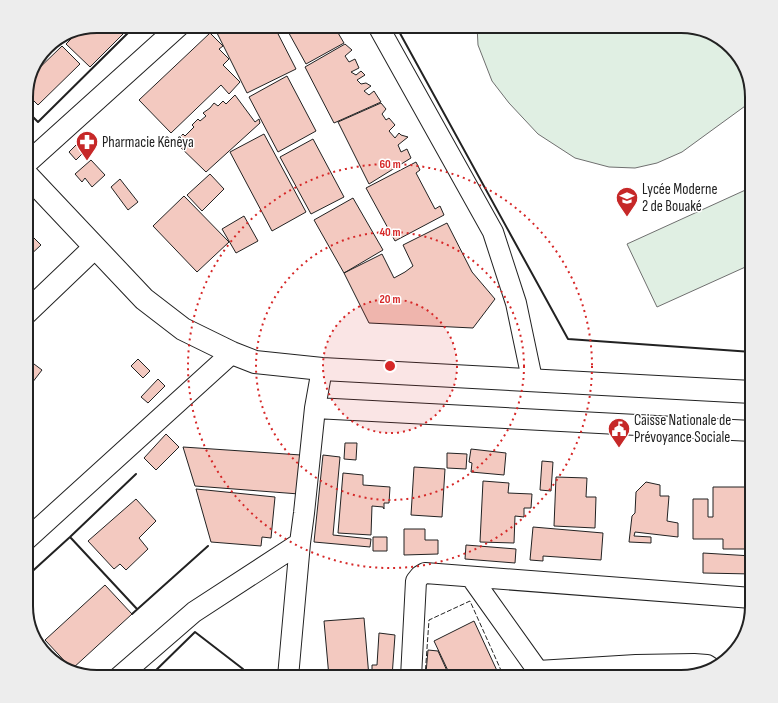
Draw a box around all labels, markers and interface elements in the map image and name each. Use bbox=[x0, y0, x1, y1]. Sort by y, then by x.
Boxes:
pharmacy icon: Pharmacie Kênêya bbox=[74, 129, 100, 162]
place label: Pharmacie Kênêya bbox=[102, 133, 194, 152]
text: 60 m bbox=[379, 157, 401, 172]
place label: Lycée Moderne 2 de Bouaké bbox=[642, 180, 717, 216]
school or university icon: Lycée Moderne 2 de Bouaké bbox=[614, 185, 640, 218]
text: 40 m bbox=[379, 225, 401, 240]
text: 20 m bbox=[380, 292, 400, 307]
centre of rings bbox=[383, 359, 397, 373]
place label: Caisse Nationale de Prévoyance Sociale bbox=[634, 411, 731, 447]
public building icon: Caisse Nationale de Prévoyance Sociale bbox=[606, 416, 632, 449]

